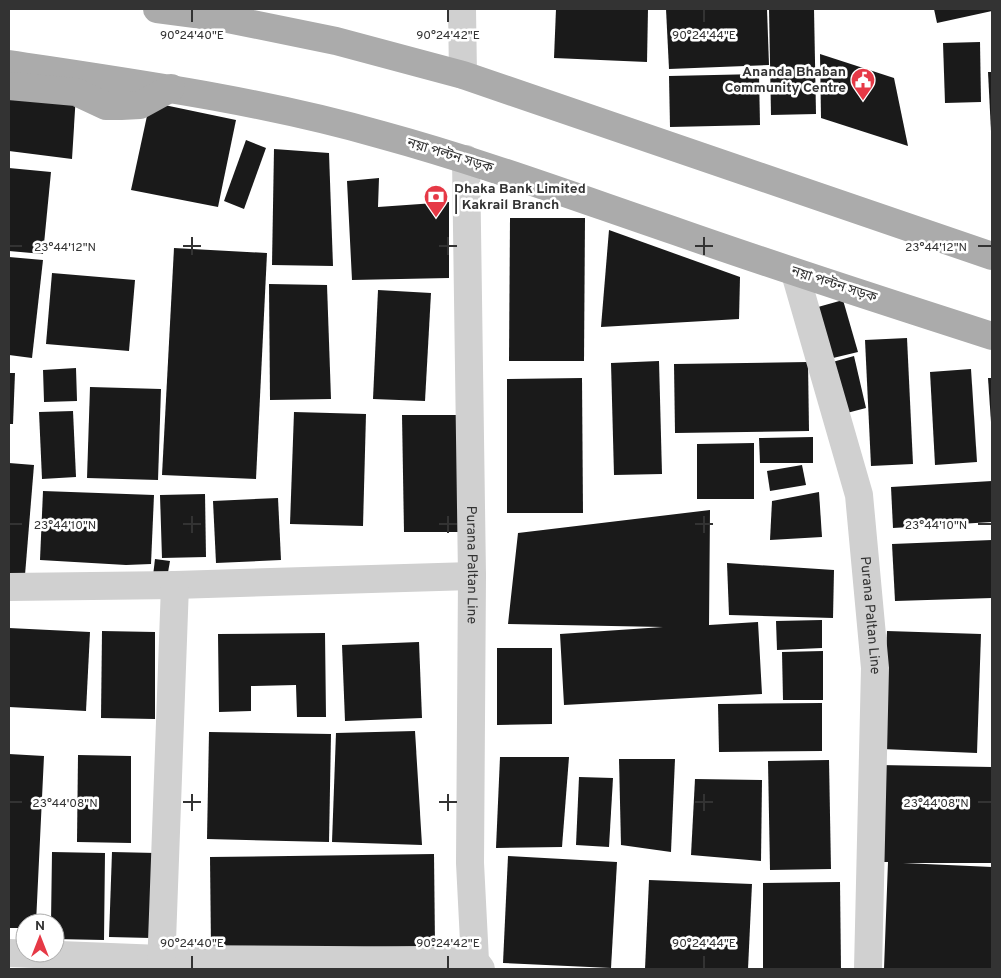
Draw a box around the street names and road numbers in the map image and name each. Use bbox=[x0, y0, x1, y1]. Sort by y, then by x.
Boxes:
street label: নয়া পল্টন সড়ক bbox=[404, 134, 496, 177]
street label: নয়া পল্টন সড়ক bbox=[788, 262, 880, 307]
street label: Purana Paltan Line bbox=[462, 506, 481, 624]
street label: Purana Paltan Line bbox=[856, 556, 884, 675]

